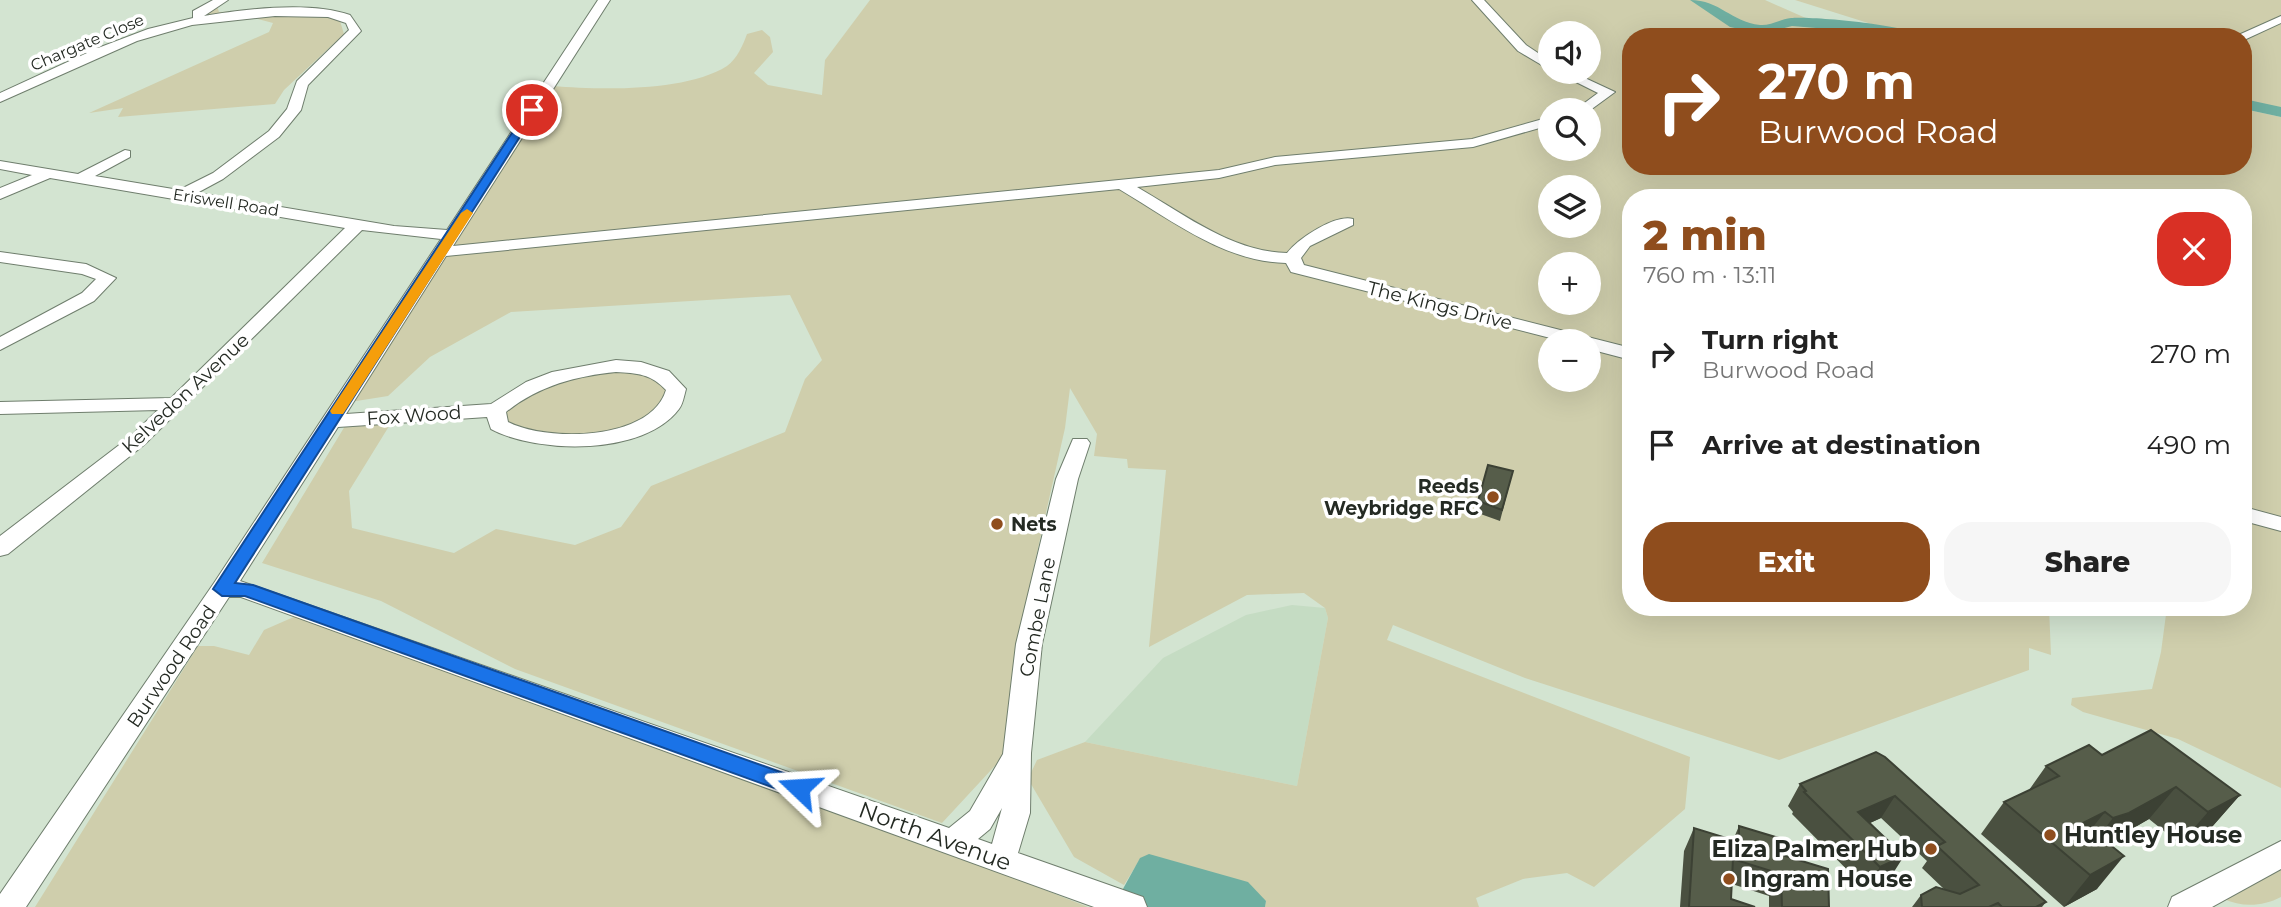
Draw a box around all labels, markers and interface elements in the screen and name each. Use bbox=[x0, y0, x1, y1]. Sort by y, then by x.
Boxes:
street label: Chargate Close bbox=[28, 10, 147, 75]
map controls bbox=[1538, 21, 1601, 392]
button: sound bbox=[1538, 21, 1601, 84]
text: 270 m bbox=[1758, 52, 1915, 111]
icon: right bbox=[1643, 56, 1734, 147]
pin bbox=[502, 80, 562, 140]
icon: arrive bbox=[513, 91, 551, 129]
button: search bbox=[1538, 98, 1601, 161]
text: Burwood Road bbox=[1758, 112, 1998, 151]
button: layers bbox=[1538, 175, 1601, 238]
street label: Eriswell Road bbox=[172, 185, 280, 220]
text: 2 min bbox=[1643, 209, 1767, 261]
button: close bbox=[2157, 212, 2231, 286]
button: + bbox=[1538, 252, 1601, 315]
text: 760 m · 13:11 bbox=[1643, 261, 1776, 289]
street label: The Kings Drive bbox=[1365, 276, 1515, 335]
text: Turn right bbox=[1702, 324, 1838, 356]
street label: Kelvedon Avenue bbox=[117, 329, 254, 458]
button: − bbox=[1538, 329, 1601, 392]
icon: right bbox=[1643, 335, 1681, 373]
text: 270 m bbox=[2150, 338, 2231, 370]
text: Burwood Road bbox=[1702, 356, 1875, 384]
street label: Fox Wood bbox=[366, 401, 462, 430]
icon: arrive bbox=[1643, 426, 1681, 464]
text: Arrive at destination bbox=[1702, 429, 1981, 461]
text: 490 m bbox=[2147, 429, 2231, 461]
place label: Reeds Weybridge RFC bbox=[1324, 475, 1479, 520]
marker: Reeds Weybridge RFC bbox=[1485, 489, 1501, 505]
place label: Nets bbox=[1011, 513, 1057, 536]
marker: Nets bbox=[989, 516, 1005, 532]
button: Exit bbox=[1643, 522, 1930, 602]
button: Share bbox=[1944, 522, 2231, 602]
street label: Combe Lane bbox=[1015, 555, 1060, 679]
street label: Burwood Road bbox=[122, 601, 221, 732]
position arrow bbox=[762, 751, 836, 825]
street label: North Avenue bbox=[855, 795, 1015, 877]
place label: Huntley House bbox=[2064, 821, 2242, 849]
marker: Huntley House bbox=[2042, 827, 2058, 843]
place label: Eliza Palmer Hub bbox=[1712, 835, 1917, 863]
marker: Eliza Palmer Hub bbox=[1923, 841, 1939, 857]
place label: Ingram House bbox=[1743, 865, 1913, 893]
marker: Ingram House bbox=[1721, 871, 1737, 887]

